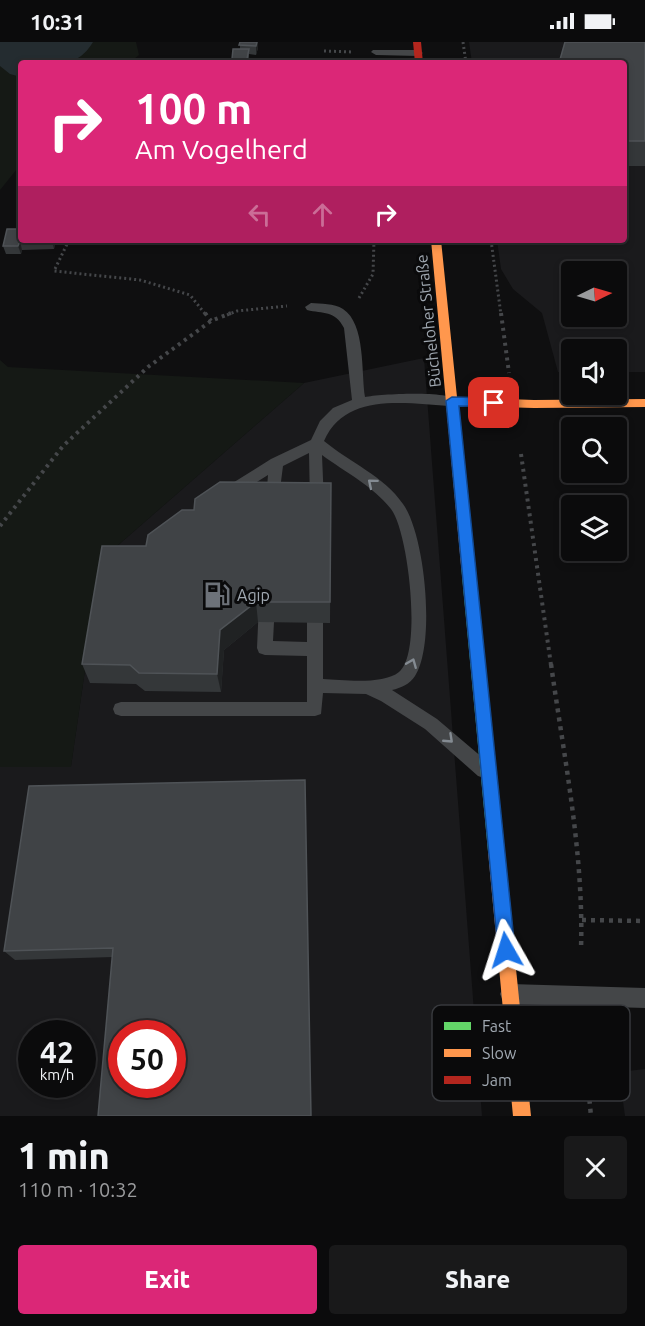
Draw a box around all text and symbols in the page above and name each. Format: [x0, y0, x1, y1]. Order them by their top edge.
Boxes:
text: 10:31 [30, 9, 85, 34]
icon: right [36, 84, 114, 162]
text: 100 m [135, 85, 252, 132]
text: Am Vogelherd [135, 134, 308, 164]
icon: left [243, 198, 276, 231]
icon: ahead [306, 198, 339, 231]
icon: right [369, 198, 402, 231]
street label: Bücheloher Straße [412, 254, 444, 388]
north arrow [561, 261, 627, 327]
map controls [561, 261, 627, 561]
button: sound [561, 339, 627, 405]
pin [468, 377, 519, 428]
icon: arrive [477, 386, 510, 419]
button: search [561, 417, 627, 483]
one-way arrow [368, 479, 379, 490]
button: layers [561, 495, 627, 561]
fuel station icon: Agip [202, 580, 232, 610]
place label: Agip [237, 586, 270, 604]
one-way arrow [405, 658, 417, 669]
one-way arrow [443, 732, 453, 743]
position arrow [474, 918, 538, 982]
legend [432, 1005, 630, 1101]
text: Fast [482, 1017, 512, 1035]
speed limit sign: 50 [108, 1020, 186, 1098]
text: 42 [40, 1035, 74, 1069]
text: Slow [482, 1044, 517, 1062]
text: km/h [40, 1066, 74, 1083]
text: Jam [482, 1071, 512, 1089]
text: 1 min [18, 1135, 110, 1176]
button: close [564, 1136, 627, 1199]
text: 110 m · 10:32 [18, 1178, 138, 1201]
button: Exit [18, 1245, 317, 1314]
button: Share [329, 1245, 627, 1314]

